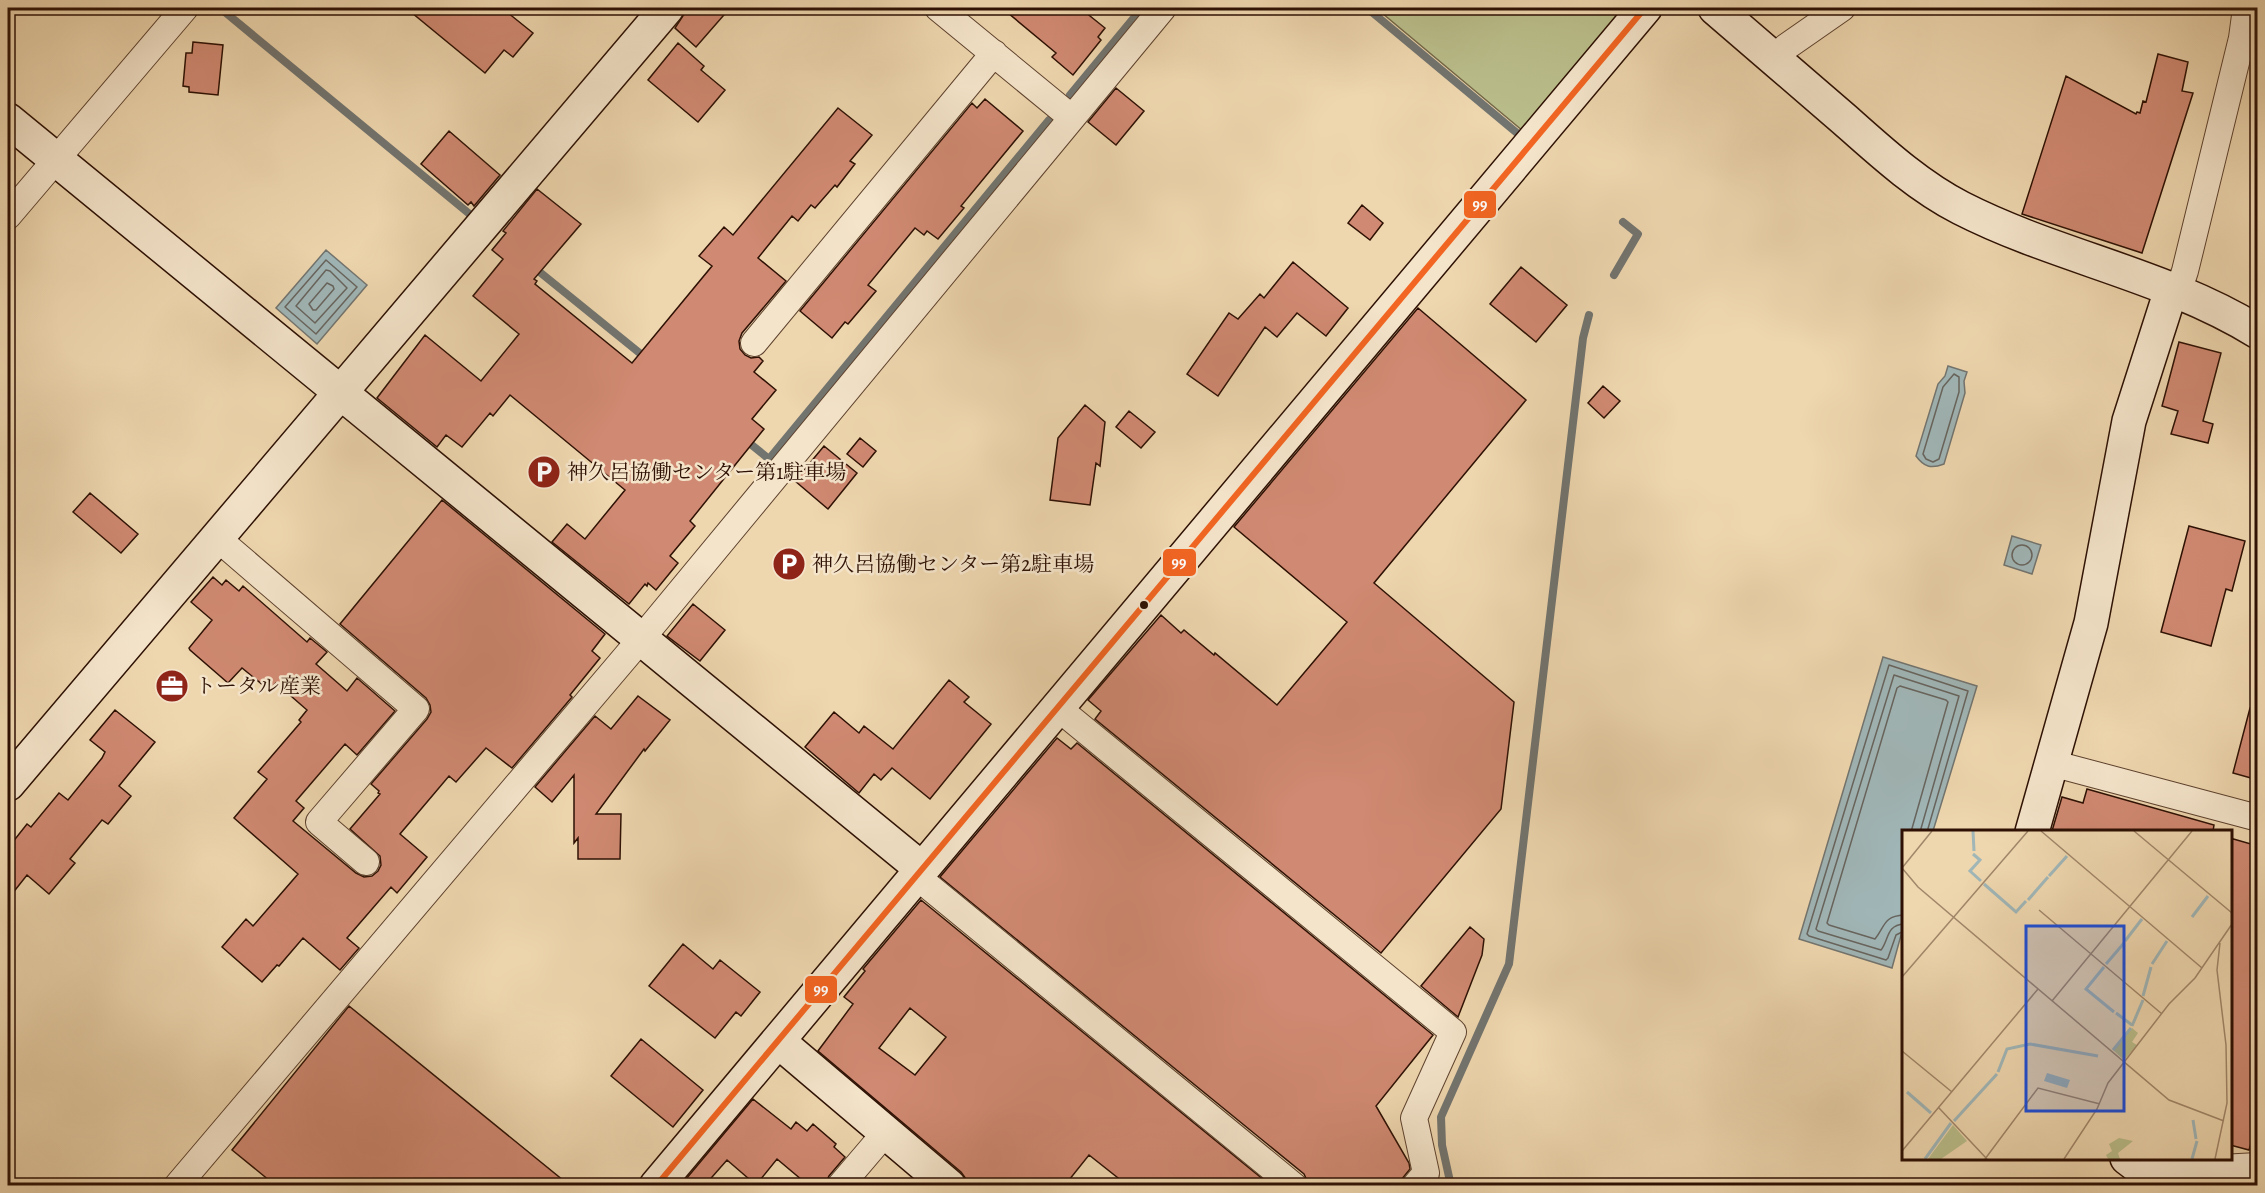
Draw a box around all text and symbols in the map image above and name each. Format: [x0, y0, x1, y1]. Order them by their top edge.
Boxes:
line badge: 99 [1463, 190, 1497, 219]
text: 99 [1473, 194, 1487, 216]
parking icon: 神久呂協働センター第1駐車場 [526, 454, 562, 490]
place label: 神久呂協働センター第1駐車場 [567, 458, 846, 486]
parking icon: 神久呂協働センター第2駐車場 [771, 546, 807, 582]
line badge: 99 [1162, 548, 1197, 577]
place label: 神久呂協働センター第2駐車場 [812, 550, 1094, 578]
text: 99 [1172, 552, 1186, 574]
unlabelled marker [1138, 599, 1150, 611]
office icon: トータル産業 [154, 668, 190, 704]
place label: トータル産業 [195, 672, 321, 700]
inset map [1902, 830, 2232, 1160]
line badge: 99 [804, 975, 838, 1004]
text: 99 [814, 979, 828, 1001]

